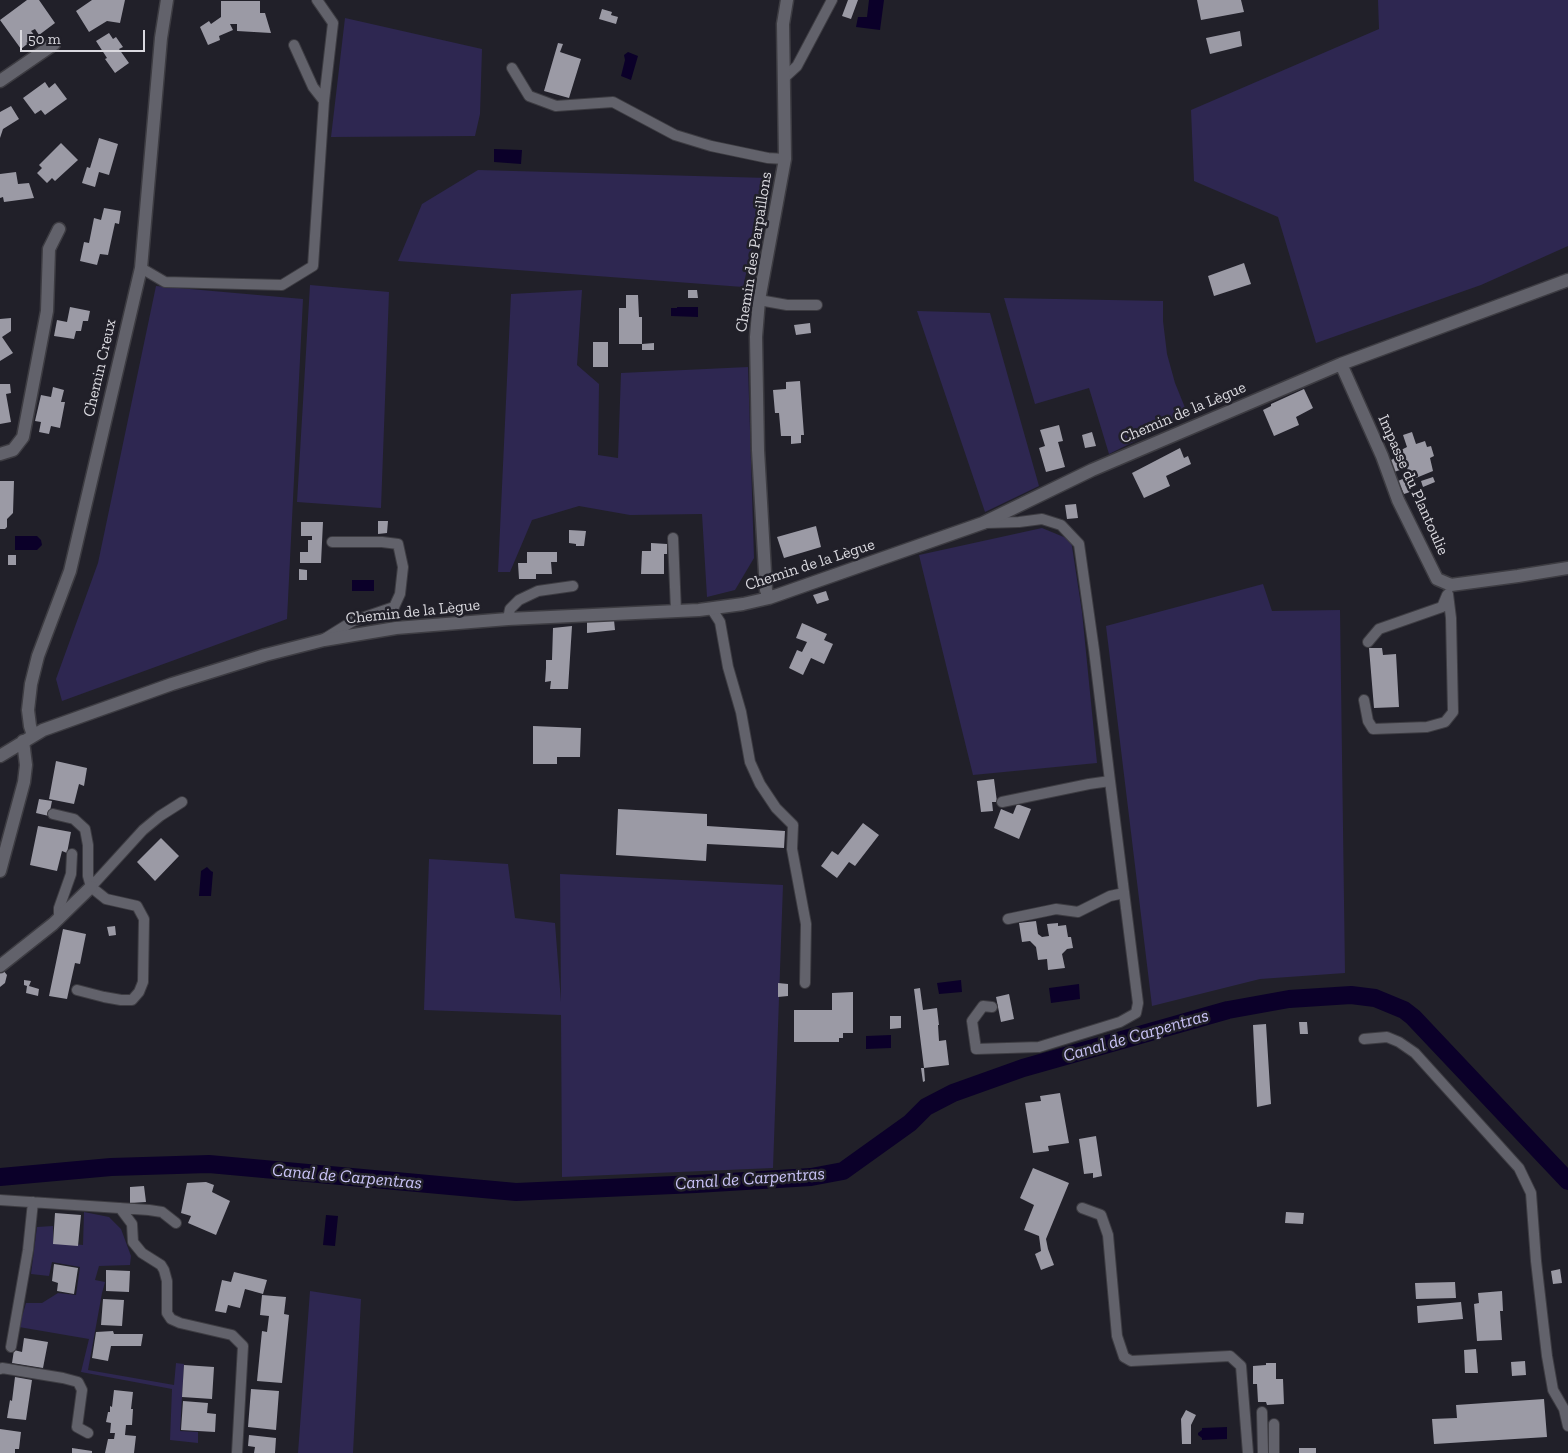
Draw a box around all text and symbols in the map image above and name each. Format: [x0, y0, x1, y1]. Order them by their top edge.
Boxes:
scale bar [22, 20, 148, 52]
text: 50 m [28, 30, 61, 48]
street label: Chemin des Parpaillons [732, 170, 776, 334]
street label: Chemin Creux [79, 317, 121, 419]
street label: Chemin de la Lègue [1117, 378, 1249, 448]
street label: Impasse du Plantoulie [1373, 412, 1453, 558]
street label: Chemin de la Lègue [743, 535, 877, 595]
street label: Chemin de la Lègue [345, 595, 481, 629]
water label: Canal de Carpentras [1061, 1005, 1211, 1067]
water label: Canal de Carpentras [271, 1160, 423, 1194]
water label: Canal de Carpentras [674, 1163, 826, 1195]

